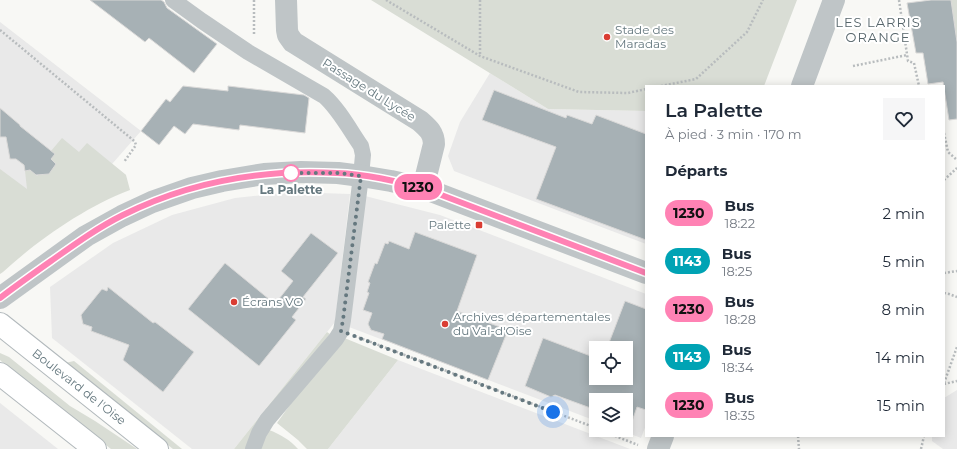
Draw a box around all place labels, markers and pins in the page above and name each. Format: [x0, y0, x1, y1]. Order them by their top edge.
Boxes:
place label: Stade des Maradas [615, 22, 674, 51]
marker: Stade des Maradas [602, 32, 612, 42]
marker: La Palette [282, 164, 300, 182]
place label: La Palette [260, 182, 323, 197]
place label: Palette [428, 217, 471, 232]
marker: Palette [474, 220, 484, 230]
place label: Écrans VO [242, 294, 303, 309]
marker: Écrans VO [229, 297, 239, 307]
place label: Archives départementales du Val-d'Oise [453, 309, 611, 338]
marker: Archives départementales du Val-d'Oise [440, 319, 450, 329]

